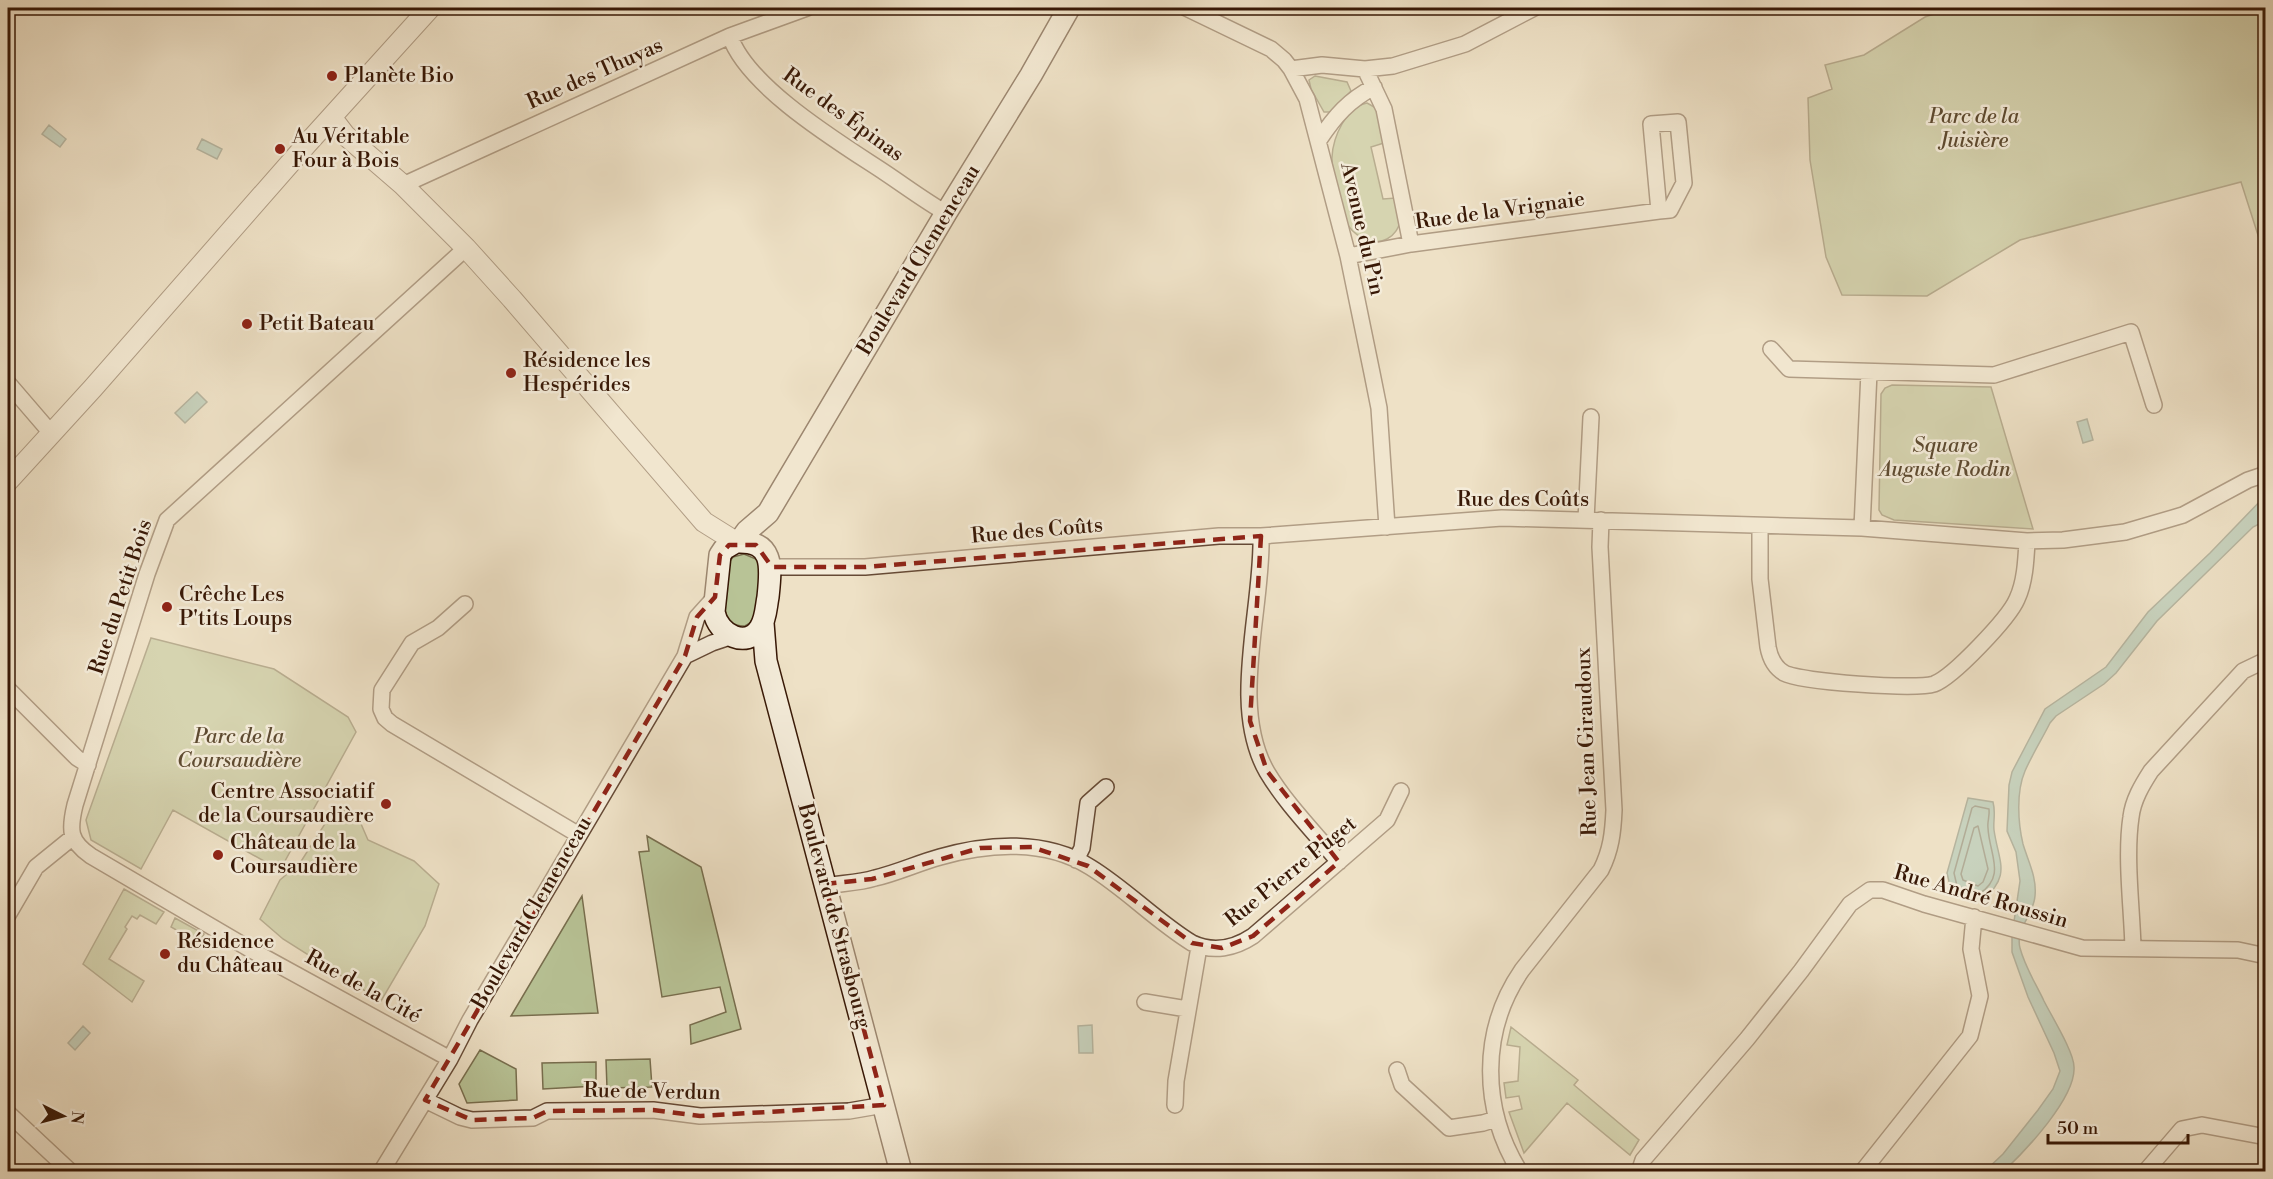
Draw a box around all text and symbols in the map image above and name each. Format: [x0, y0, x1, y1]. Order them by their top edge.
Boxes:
street label: Rue des Thuyas [523, 32, 667, 116]
street label: Rue des Épinas [777, 61, 910, 168]
place label: Planète Bio [344, 63, 454, 89]
marker: Planète Bio [325, 69, 339, 83]
park label: Parc de la Juisière [1928, 104, 2020, 154]
place label: Au Véritable Four à Bois [291, 124, 410, 174]
marker: Au Véritable Four à Bois [273, 142, 287, 156]
street label: Avenue du Pin [1334, 159, 1390, 298]
street label: Boulevard Clemenceau [851, 160, 986, 361]
street label: Rue de la Vrignaie [1413, 186, 1587, 236]
place label: Petit Bateau [259, 311, 374, 337]
marker: Petit Bateau [240, 317, 254, 331]
place label: Résidence les Hespérides [523, 348, 651, 398]
marker: Résidence les Hespérides [504, 366, 518, 380]
park label: Square Auguste Rodin [1877, 433, 2011, 483]
street label: Rue des Coûts [1457, 487, 1589, 513]
street label: Rue des Coûts [970, 512, 1104, 550]
street label: Rue du Petit Bois [84, 516, 158, 678]
place label: Crêche Les P'tits Loups [179, 582, 292, 632]
marker: Crêche Les P'tits Loups [160, 600, 174, 614]
street label: Rue Jean Giraudoux [1571, 647, 1603, 837]
park label: Parc de la Coursaudière [177, 724, 301, 774]
place label: Centre Associatif de la Coursaudière [198, 779, 375, 829]
marker: Centre Associatif de la Coursaudière [379, 797, 393, 811]
street label: Boulevard de Strasbourg [791, 800, 877, 1032]
street label: Rue Pierre Puget [1220, 811, 1362, 933]
street label: Boulevard Clemenceau [466, 812, 598, 1015]
place label: Château de la Coursaudière [230, 830, 358, 880]
marker: Château de la Coursaudière [211, 848, 225, 862]
street label: Rue André Roussin [1891, 860, 2072, 934]
place label: Résidence du Château [177, 929, 283, 979]
street label: Rue de la Cité [301, 944, 425, 1030]
marker: Résidence du Château [158, 947, 172, 961]
street label: Rue de Verdun [583, 1078, 721, 1106]
north arrow [33, 1086, 93, 1146]
scale bar [2048, 1107, 2188, 1145]
text: N [66, 1110, 88, 1125]
text: 50 m [2057, 1117, 2099, 1140]

